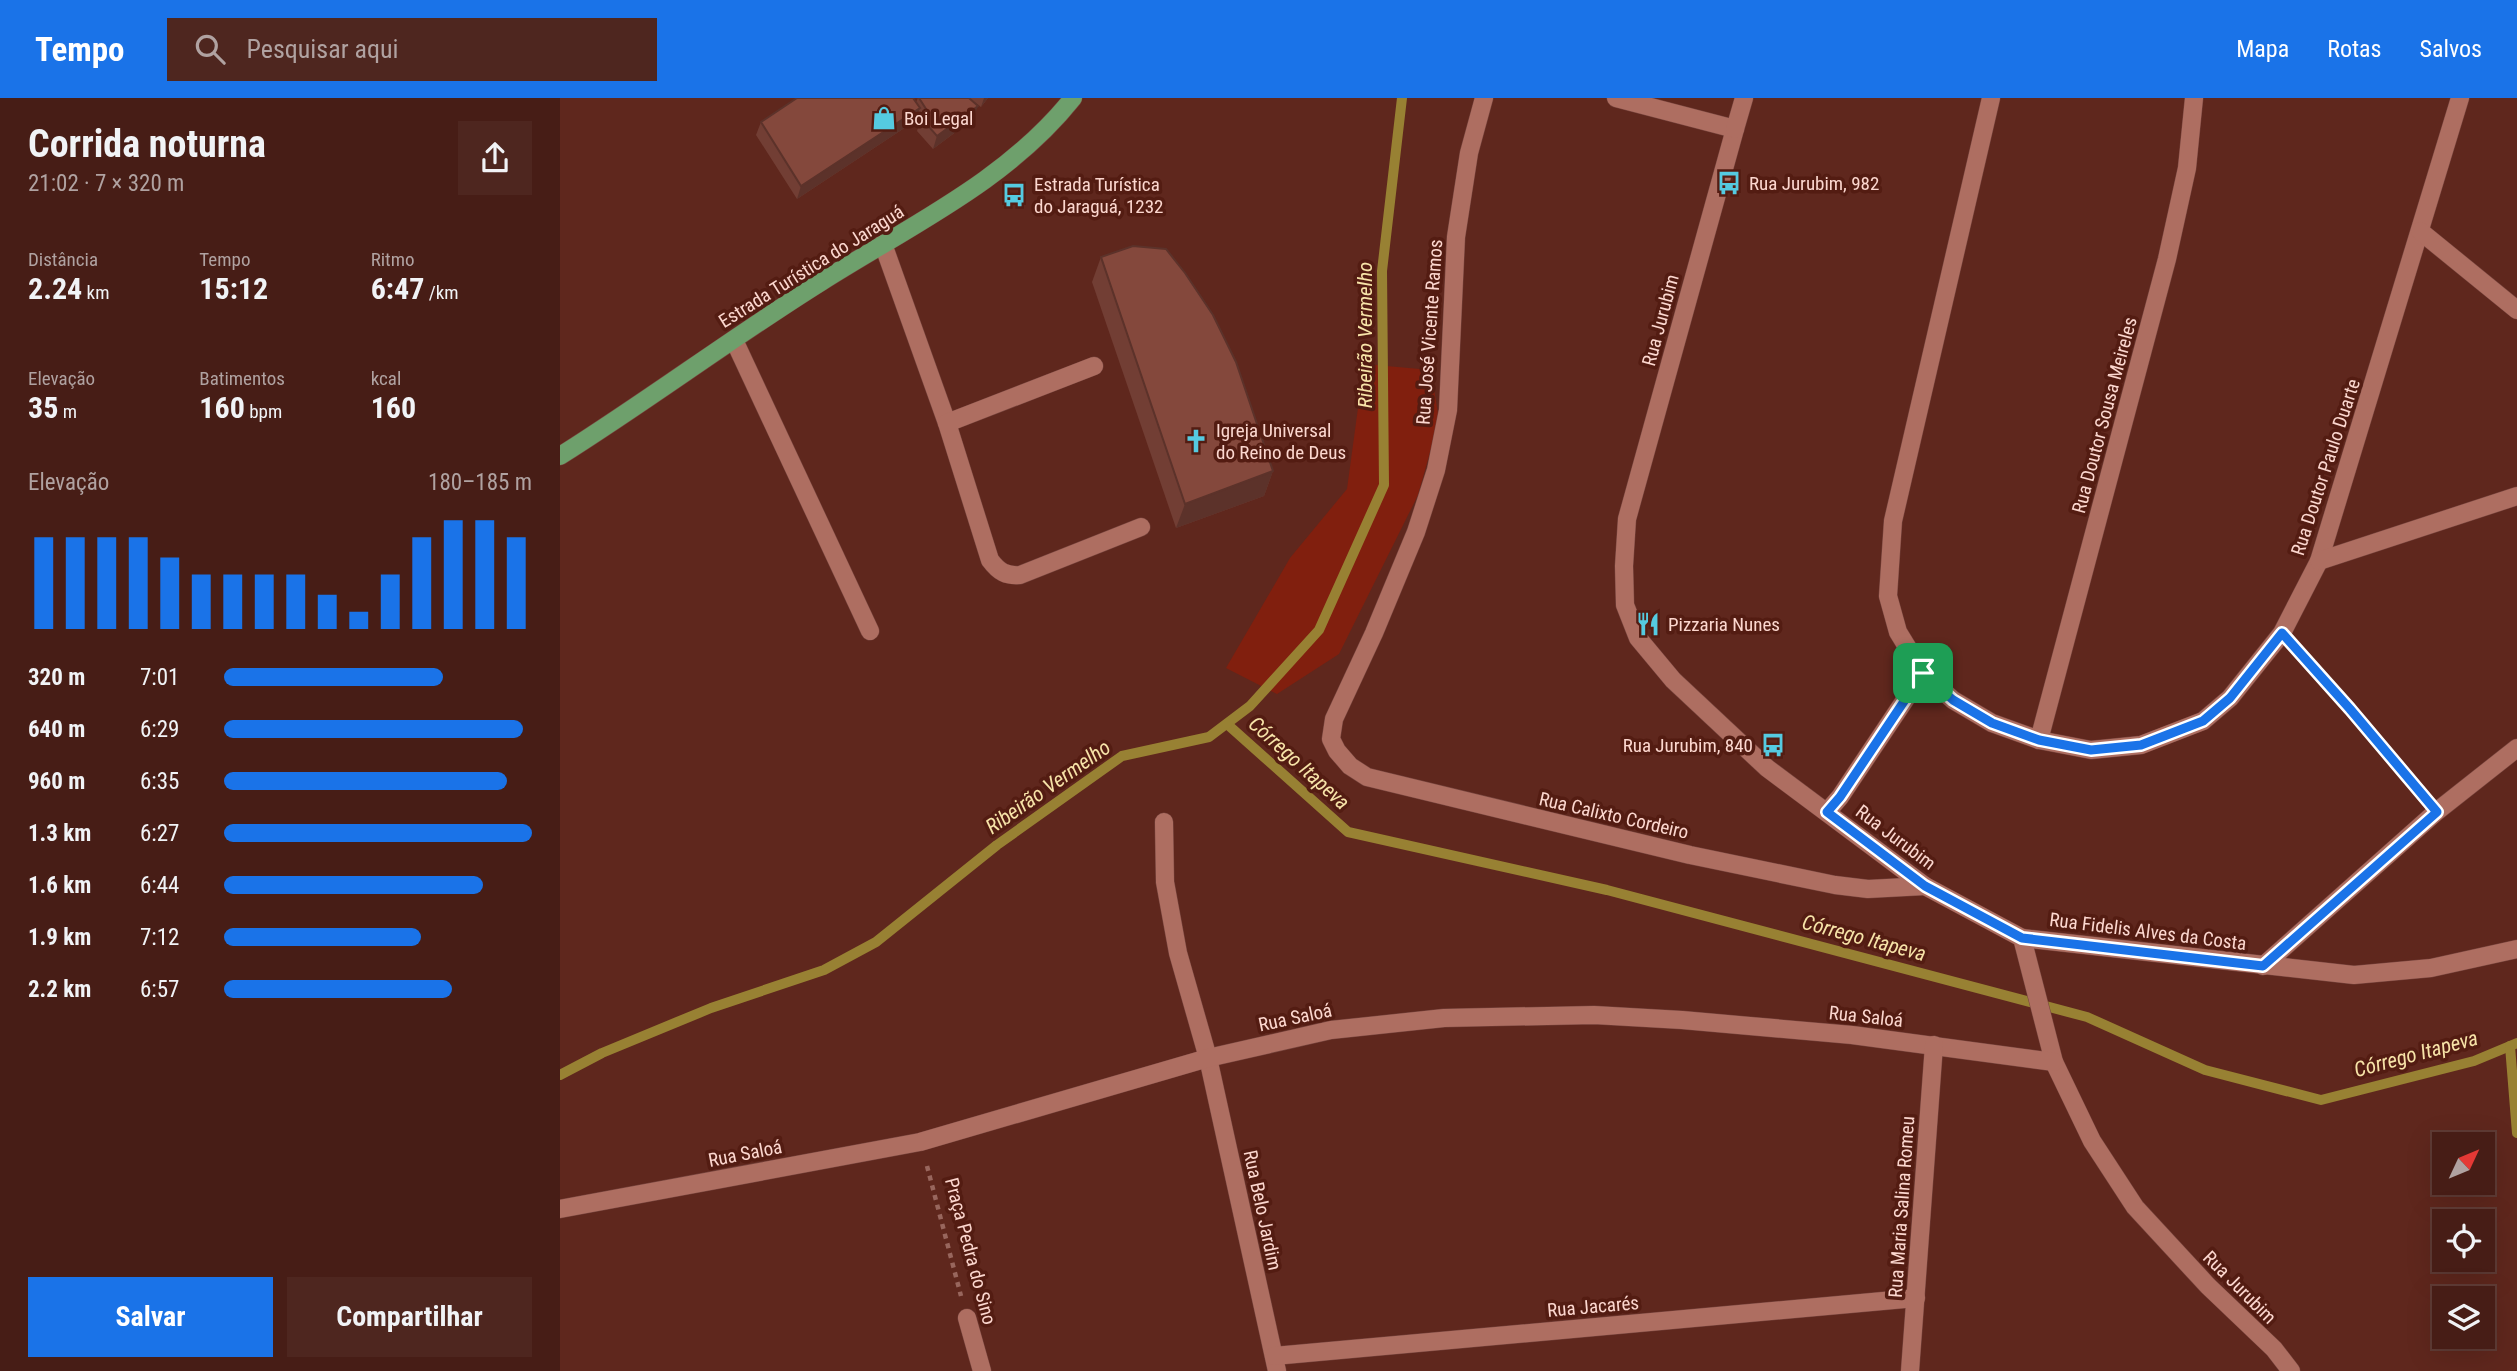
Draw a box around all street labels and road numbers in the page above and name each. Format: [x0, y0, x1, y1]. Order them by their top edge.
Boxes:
street label: Estrada Turística do Jaraguá [714, 200, 908, 333]
street label: Rua José Vicente Ramos [1412, 239, 1447, 426]
street label: Rua Jurubim [1637, 272, 1684, 369]
street label: Rua Doutor Sousa Meireles [2067, 314, 2142, 516]
street label: Rua Doutor Paulo Duarte [2286, 376, 2365, 558]
street label: Rua Calixto Cordeiro [1537, 787, 1691, 844]
street label: Rua Jurubim [1851, 800, 1940, 875]
street label: Rua Fidelis Alves da Costa [2048, 908, 2248, 955]
street label: Rua Saloá [1256, 998, 1334, 1037]
street label: Rua Saloá [1828, 1001, 1904, 1032]
street label: Rua Maria Salina Romeu [1884, 1115, 1919, 1299]
street label: Rua Saloá [706, 1135, 784, 1172]
street label: Rua Belo Jardim [1239, 1148, 1286, 1272]
street label: Praça Pedra do Sino [940, 1175, 1001, 1327]
street label: Rua Jurubim [2198, 1246, 2281, 1329]
street label: Rua Jacarés [1546, 1291, 1640, 1322]

